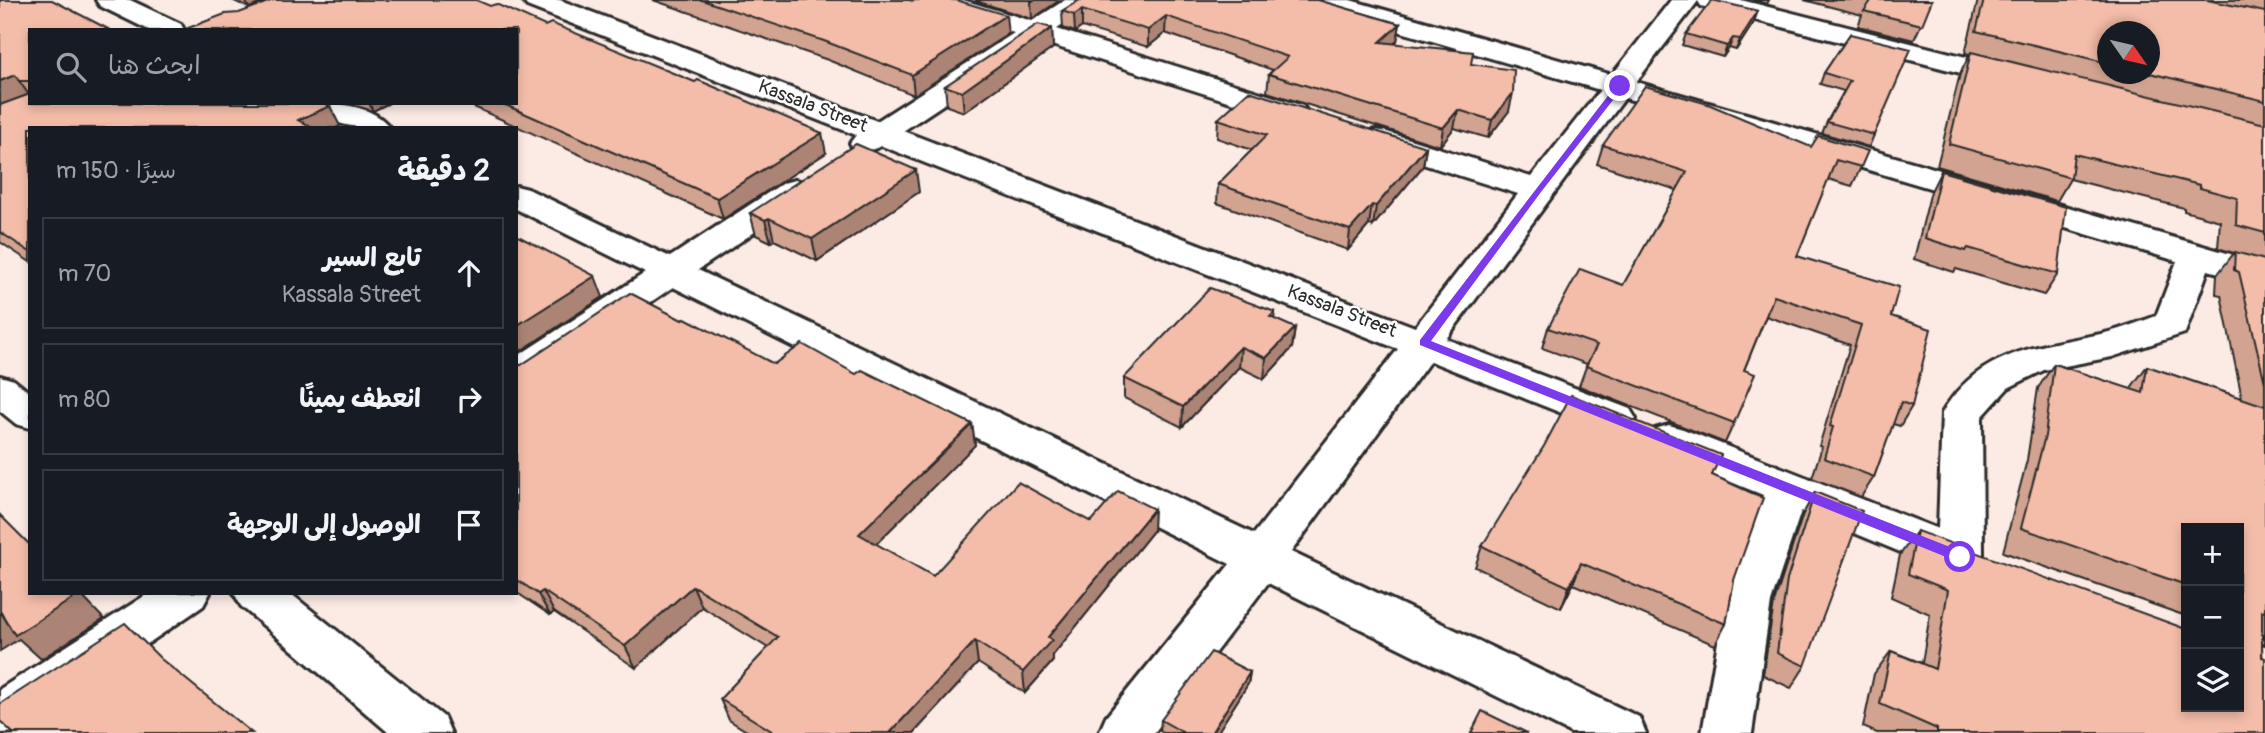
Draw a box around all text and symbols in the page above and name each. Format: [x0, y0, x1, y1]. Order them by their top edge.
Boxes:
north arrow [2097, 21, 2160, 84]
search box [28, 28, 518, 105]
icon: search [52, 48, 90, 86]
text: ابحث هنا [108, 50, 201, 82]
route end [1604, 70, 1635, 101]
street label: Kassala Street [755, 74, 871, 138]
text: 2 دقيقة [398, 152, 490, 189]
text: سيرًا · 150 m [56, 156, 176, 185]
text: تابع السير [323, 242, 421, 274]
icon: ahead [450, 254, 488, 292]
text: 70 m [58, 259, 111, 288]
street label: Kassala Street [1284, 279, 1400, 343]
text: Kassala Street [282, 280, 421, 309]
icon: right [450, 380, 488, 418]
text: انعطف يمينًا [299, 383, 421, 415]
text: 80 m [58, 385, 111, 414]
icon: arrive [450, 506, 488, 544]
text: الوصول إلى الوجهة [227, 509, 421, 541]
map controls [2181, 523, 2244, 712]
button: + [2181, 523, 2244, 586]
route start [1944, 541, 1975, 572]
button: − [2181, 586, 2244, 649]
button: layers [2181, 649, 2244, 712]

